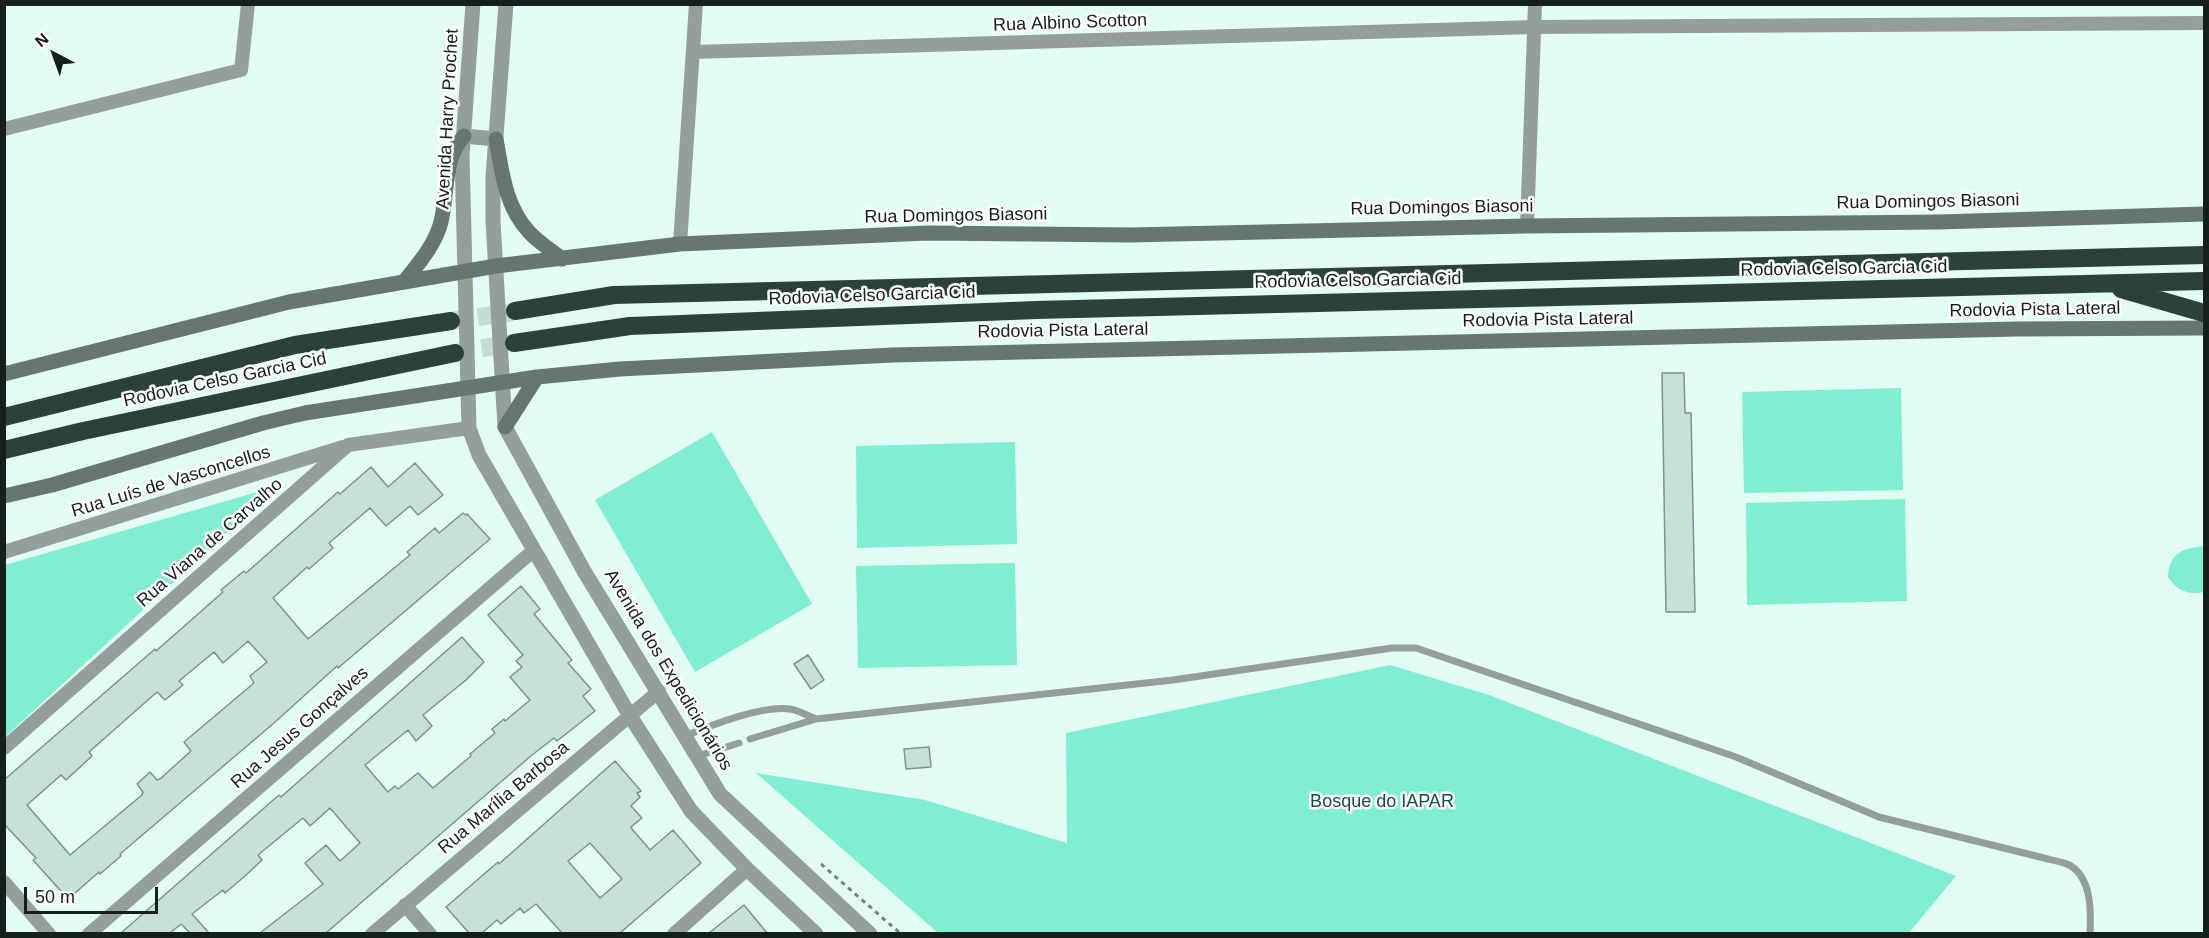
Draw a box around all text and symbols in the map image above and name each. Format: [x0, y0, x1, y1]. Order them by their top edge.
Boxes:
street label: Rua Albino Scotton [993, 10, 1147, 36]
north arrow [24, 24, 84, 84]
street label: Avenida Harry Prochet [432, 28, 464, 210]
text: N [32, 30, 52, 50]
street label: Rua Domingos Biasoni [1836, 190, 2020, 214]
street label: Rua Domingos Biasoni [1350, 196, 1534, 220]
street label: Rua Domingos Biasoni [864, 204, 1048, 228]
street label: Rodovia Celso Garcia Cid [1740, 256, 1948, 282]
street label: Rodovia Celso Garcia Cid [1254, 268, 1462, 294]
street label: Rodovia Celso Garcia Cid [768, 282, 976, 310]
street label: Rodovia Pista Lateral [1949, 298, 2121, 322]
street label: Rodovia Pista Lateral [1462, 308, 1634, 332]
street label: Rodovia Pista Lateral [977, 319, 1149, 343]
street label: Rodovia Celso Garcia Cid [121, 348, 329, 412]
street label: Rua Luís de Vasconcellos [69, 441, 273, 523]
street label: Rua Viana de Carvalho [133, 474, 287, 612]
street label: Avenida dos Expedicionários [599, 566, 737, 774]
street label: Rua Jesus Gonçalves [227, 662, 373, 794]
street label: Rua Marília Barbosa [434, 737, 574, 859]
park label: Bosque do IAPAR [1310, 791, 1454, 813]
scale bar [27, 875, 160, 913]
text: 50 m [35, 887, 75, 907]

